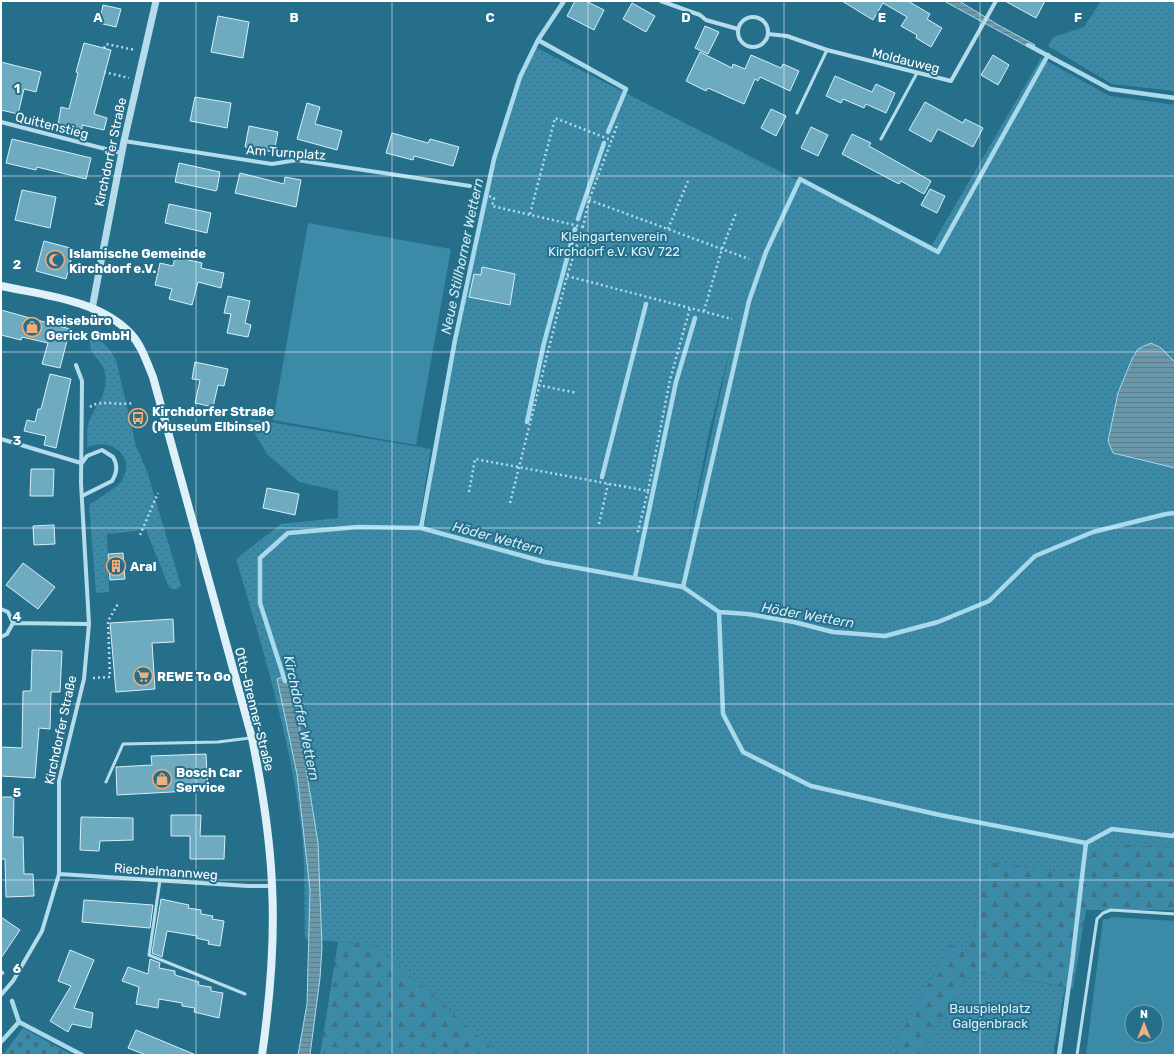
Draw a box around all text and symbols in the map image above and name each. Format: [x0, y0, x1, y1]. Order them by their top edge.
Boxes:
text: A [93, 10, 103, 25]
text: B [289, 10, 299, 25]
text: C [485, 10, 495, 25]
text: D [681, 10, 691, 25]
text: E [878, 10, 886, 25]
text: F [1074, 10, 1082, 25]
street label: Moldauweg [870, 45, 941, 77]
text: 1 [14, 81, 20, 96]
street label: Kirchdorfer Straße [92, 96, 129, 208]
street label: Quittenstieg [13, 109, 90, 143]
street label: Am Turnplatz [246, 142, 327, 163]
water label: Neue Stillhorner Wettern [438, 176, 487, 336]
park label: Kleingartenverein Kirchdorf e.V. KGV 722 [548, 229, 680, 259]
place label: Islamische Gemeinde Kirchdorf e.V. [69, 246, 206, 276]
mosque icon: Islamische Gemeinde Kirchdorf e.V. [44, 249, 66, 271]
text: 2 [13, 257, 21, 272]
place label: Reisebüro Gerick GmbH [46, 313, 130, 343]
shop icon: Reisebüro Gerick GmbH [21, 316, 43, 338]
place label: Kirchdorfer Straße (Museum Elbinsel) [152, 404, 275, 434]
bus stop icon: Kirchdorfer Straße (Museum Elbinsel) [127, 407, 149, 429]
text: 3 [13, 433, 22, 448]
water label: Höder Wettern [450, 518, 545, 559]
building icon: Aral [105, 555, 127, 577]
place label: Aral [130, 559, 157, 574]
water label: Höder Wettern [760, 599, 856, 632]
text: 4 [13, 609, 22, 624]
street label: Otto-Brenner-Straße [232, 646, 277, 773]
water label: Kirchdorfer Wettern [280, 654, 323, 782]
supermarket icon: REWE To Go [132, 665, 154, 687]
place label: REWE To Go [157, 669, 231, 684]
street label: Kirchdorfer Straße [42, 674, 79, 786]
place label: Bosch Car Service [176, 765, 242, 795]
shop icon: Bosch Car Service [151, 768, 173, 790]
text: 5 [13, 785, 21, 800]
street label: Riechelmannweg [113, 860, 218, 884]
text: 6 [13, 961, 22, 976]
park label: Bauspielplatz Galgenbrack [949, 1001, 1031, 1032]
north arrow [1124, 1004, 1164, 1044]
text: N [1140, 1008, 1148, 1021]

